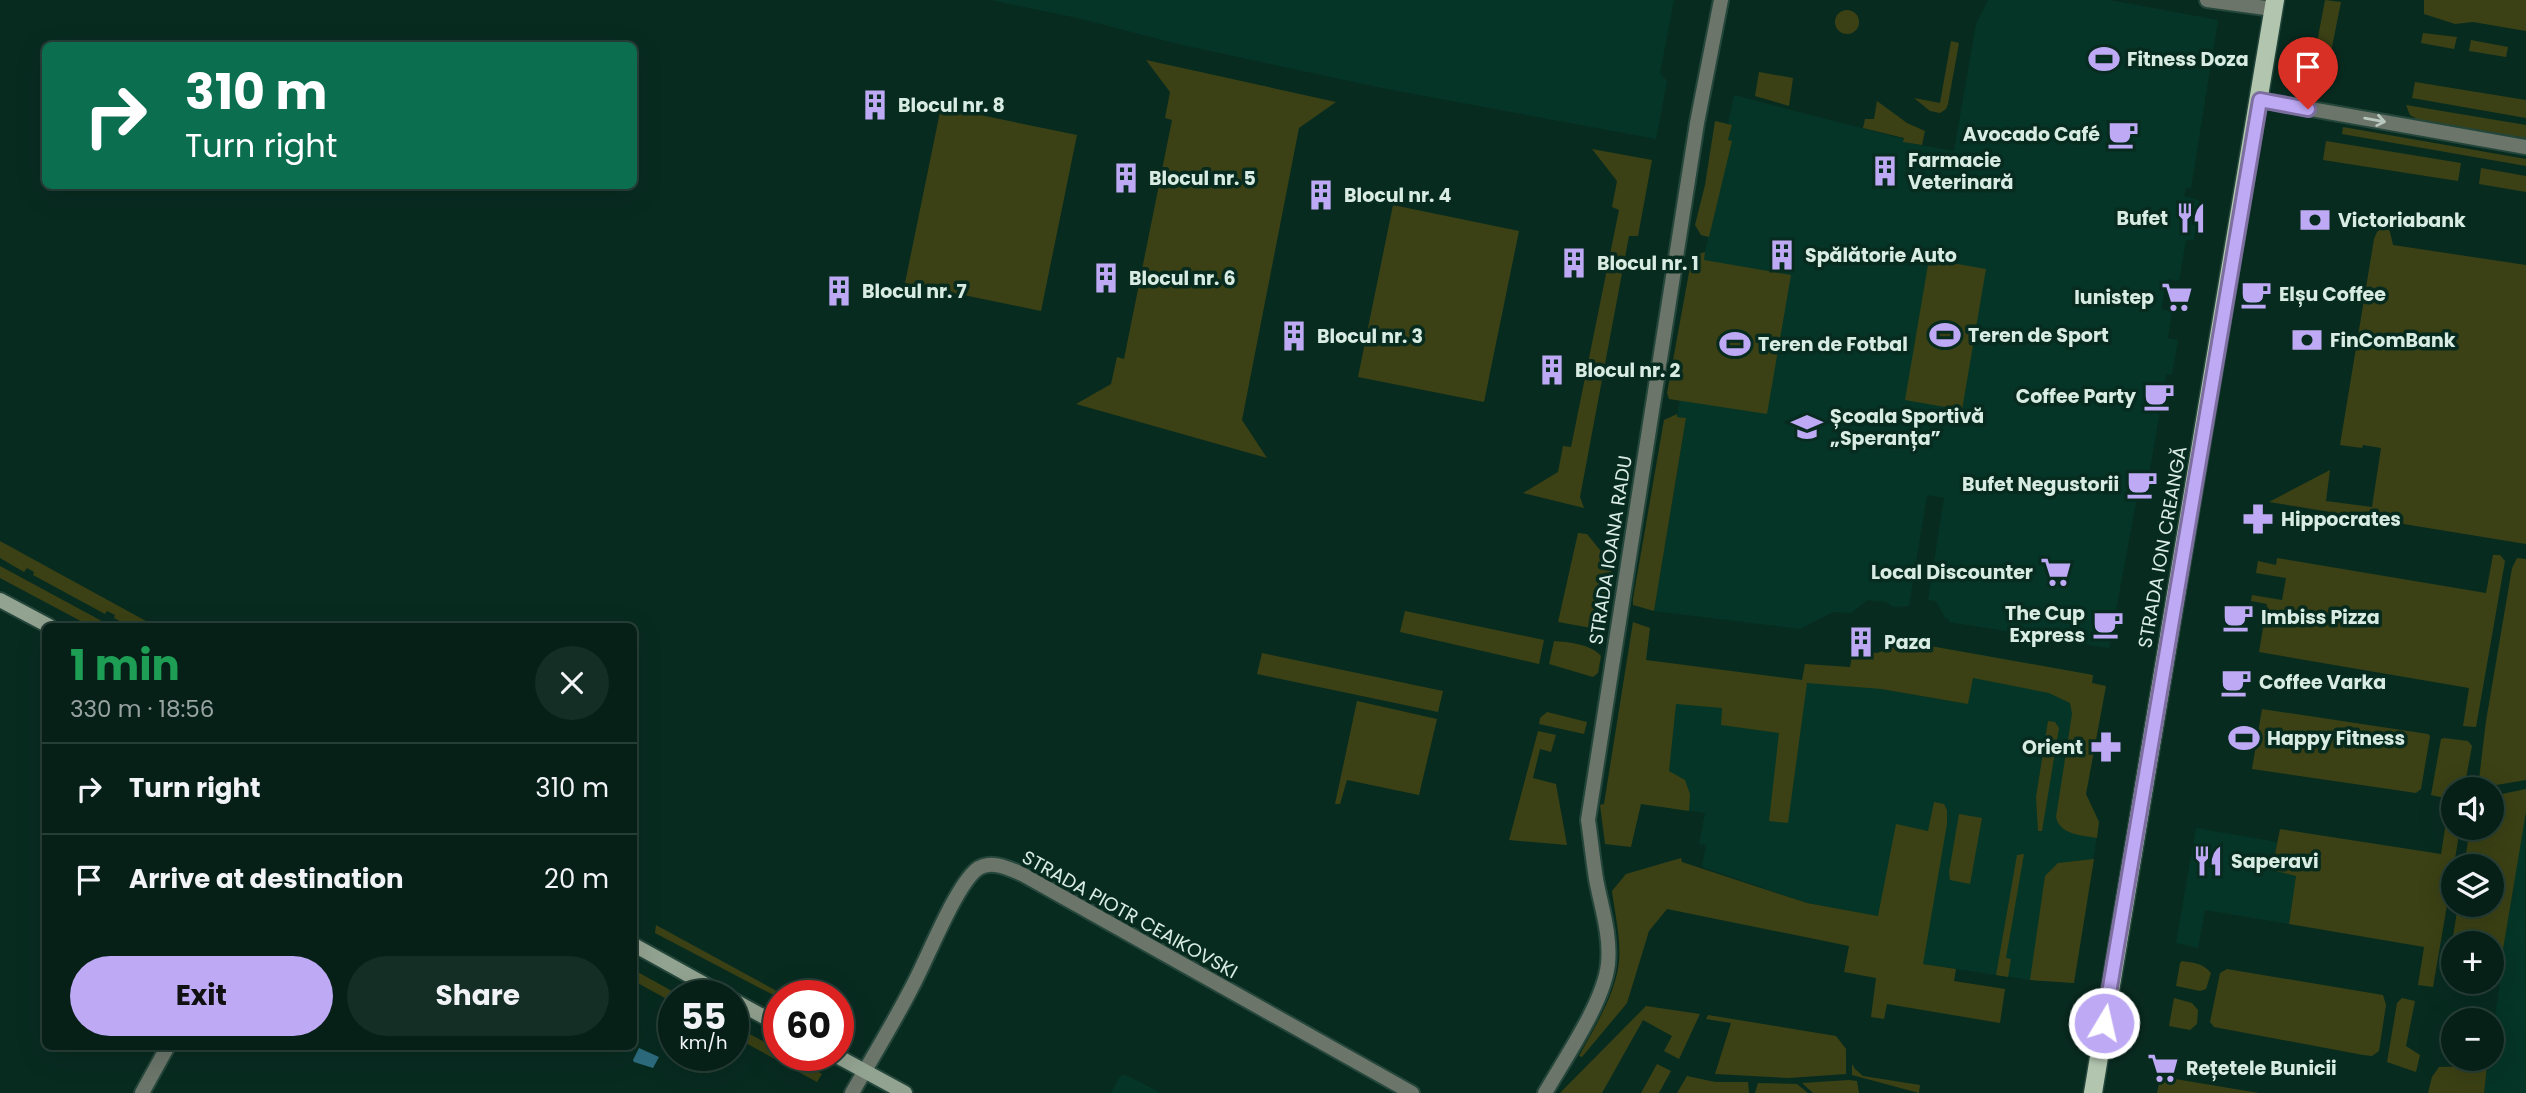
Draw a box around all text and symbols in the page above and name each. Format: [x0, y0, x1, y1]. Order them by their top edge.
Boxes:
pin [2278, 37, 2338, 109]
sports icon: Fitness Doza [2087, 42, 2121, 76]
place label: Fitness Doza [2127, 46, 2249, 73]
icon: arrive [2289, 48, 2327, 86]
text: 310 m [185, 58, 327, 126]
icon: right [70, 70, 161, 161]
building icon: Blocul nr. 8 [858, 88, 892, 122]
place label: Blocul nr. 8 [898, 92, 1005, 119]
one-way arrow [2363, 114, 2386, 127]
cafe icon: Avocado Café [2106, 117, 2140, 151]
place label: Avocado Café [1963, 121, 2100, 148]
text: Turn right [185, 123, 337, 168]
place label: Farmacie Veterinară [1908, 147, 2013, 196]
building icon: Farmacie Veterinară [1868, 154, 1902, 188]
building icon: Blocul nr. 5 [1109, 161, 1143, 195]
place label: Blocul nr. 5 [1149, 165, 1256, 192]
building icon: Blocul nr. 4 [1304, 178, 1338, 212]
place label: Blocul nr. 4 [1344, 182, 1451, 209]
restaurant icon: Bufet [2174, 201, 2208, 235]
bank icon: Victoriabank [2298, 203, 2332, 237]
place label: Bufet [2116, 205, 2168, 232]
place label: Victoriabank [2338, 207, 2466, 234]
building icon: Spălătorie Auto [1765, 238, 1799, 272]
place label: Spălătorie Auto [1805, 242, 1957, 269]
building icon: Blocul nr. 1 [1557, 246, 1591, 280]
place label: Blocul nr. 1 [1597, 250, 1699, 277]
building icon: Blocul nr. 6 [1089, 261, 1123, 295]
place label: Blocul nr. 6 [1129, 265, 1236, 292]
building icon: Blocul nr. 7 [822, 274, 856, 308]
cafe icon: Elșu Coffee [2239, 277, 2273, 311]
place label: Blocul nr. 7 [862, 278, 967, 305]
supermarket icon: Iunistep [2160, 280, 2194, 314]
place label: Elșu Coffee [2279, 281, 2386, 308]
place label: Iunistep [2074, 284, 2154, 311]
sports icon: Teren de Sport [1928, 318, 1962, 352]
building icon: Blocul nr. 3 [1277, 319, 1311, 353]
place label: Teren de Sport [1968, 322, 2109, 349]
place label: Blocul nr. 3 [1317, 323, 1423, 350]
bank icon: FinComBank [2290, 323, 2324, 357]
sports icon: Teren de Fotbal [1718, 327, 1752, 361]
place label: FinComBank [2330, 327, 2456, 354]
place label: Teren de Fotbal [1758, 331, 1908, 358]
building icon: Blocul nr. 2 [1535, 353, 1569, 387]
place label: Blocul nr. 2 [1575, 357, 1680, 384]
cafe icon: Coffee Party [2142, 379, 2176, 413]
place label: Coffee Party [2016, 383, 2137, 410]
place label: Școala Sportivă „Speranța” [1830, 403, 1984, 452]
school or university icon: Școala Sportivă „Speranța” [1790, 410, 1824, 444]
street label: STRADA ION CREANGĂ [2131, 444, 2194, 650]
street label: STRADA IOANA RADU [1582, 453, 1639, 647]
cafe icon: Bufet Negustorii [2125, 467, 2159, 501]
place label: Bufet Negustorii [1962, 471, 2119, 498]
pharmacy icon: Hippocrates [2241, 502, 2275, 536]
place label: Hippocrates [2281, 506, 2401, 533]
supermarket icon: Local Discounter [2039, 555, 2073, 589]
place label: Local Discounter [1871, 559, 2033, 586]
place label: The Cup Express [2005, 600, 2085, 649]
cafe icon: Imbiss Pizza [2221, 600, 2255, 634]
place label: Imbiss Pizza [2261, 604, 2380, 631]
cafe icon: The Cup Express [2091, 607, 2125, 641]
building icon: Paza [1844, 625, 1878, 659]
place label: Paza [1884, 629, 1931, 656]
text: 1 min [70, 636, 180, 695]
button: close [535, 646, 609, 720]
cafe icon: Coffee Varka [2219, 665, 2253, 699]
place label: Coffee Varka [2259, 669, 2386, 696]
text: 330 m · 18:56 [70, 693, 214, 725]
sports icon: Happy Fitness [2227, 721, 2261, 755]
place label: Happy Fitness [2267, 725, 2405, 752]
pharmacy icon: Orient [2089, 730, 2123, 764]
place label: Orient [2022, 734, 2083, 761]
icon: right [70, 770, 108, 808]
text: Turn right [129, 770, 261, 806]
text: 310 m [535, 770, 609, 806]
map controls [2441, 777, 2504, 1071]
button: sound [2441, 777, 2504, 840]
street label: STRADA PIOTR CEAIKOVSKI [1017, 844, 1243, 985]
restaurant icon: Saperavi [2191, 844, 2225, 878]
place label: Saperavi [2231, 848, 2319, 875]
button: layers [2441, 854, 2504, 917]
icon: arrive [70, 861, 108, 899]
text: Arrive at destination [129, 861, 404, 897]
text: 20 m [544, 861, 609, 897]
button: + [2441, 931, 2504, 994]
button: Exit [70, 956, 333, 1036]
button: Share [347, 956, 609, 1036]
speed limit sign: 60 [763, 980, 854, 1071]
position arrow [2067, 986, 2141, 1060]
text: 55 [681, 992, 726, 1041]
button: − [2441, 1008, 2504, 1071]
text: km/h [680, 1030, 727, 1055]
supermarket icon: Rețetele Bunicii [2146, 1051, 2180, 1085]
place label: Rețetele Bunicii [2186, 1055, 2337, 1082]

